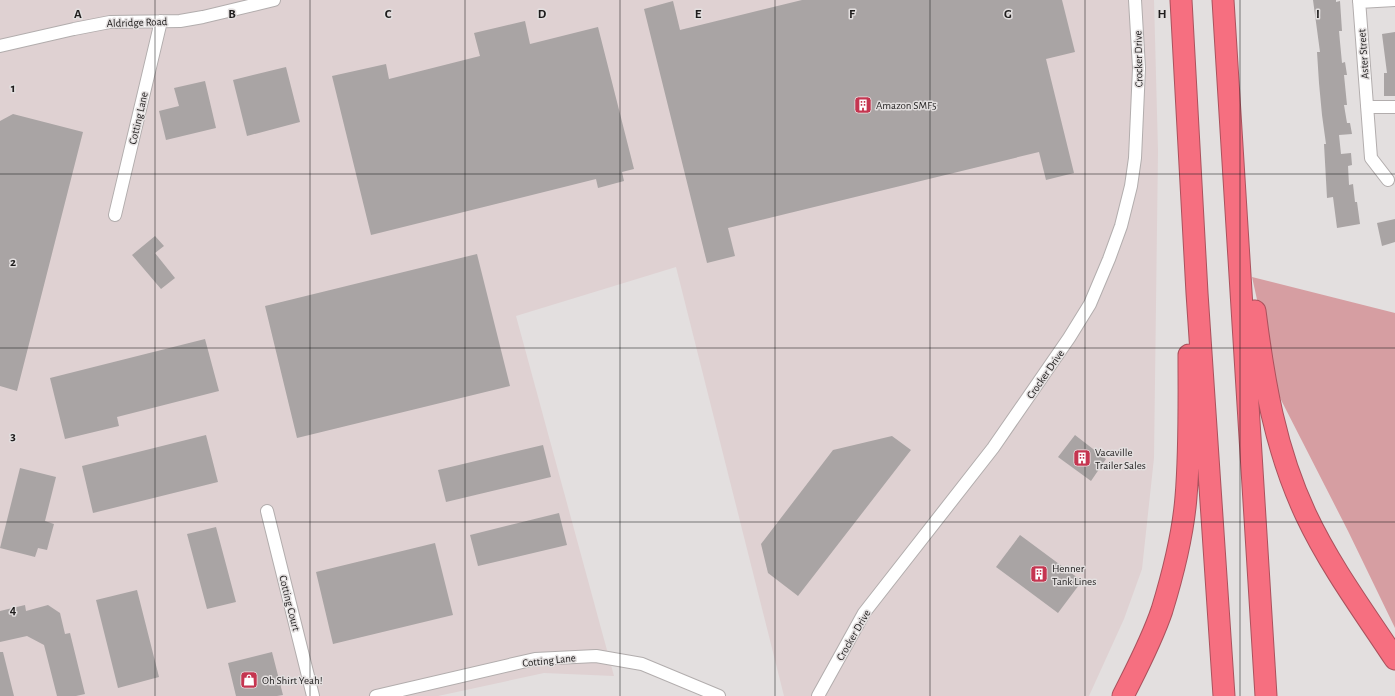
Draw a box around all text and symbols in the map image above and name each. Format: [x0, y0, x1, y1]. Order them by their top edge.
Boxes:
text: A [74, 8, 82, 21]
text: B [228, 8, 236, 21]
text: C [385, 8, 392, 21]
text: D [538, 8, 547, 21]
text: E [695, 8, 702, 21]
text: F [849, 8, 856, 21]
text: G [1004, 8, 1012, 21]
text: H [1157, 8, 1167, 21]
text: I [1316, 8, 1320, 21]
street label: Aldridge Road [106, 16, 168, 29]
street label: Aster Street [1356, 28, 1371, 79]
street label: Crocker Drive [1133, 30, 1144, 88]
text: 1 [11, 82, 15, 95]
street label: Cotting Lane [127, 91, 150, 146]
building icon: Amazon SMF5 [853, 95, 873, 115]
place label: Amazon SMF5 [876, 100, 937, 111]
text: 2 [10, 256, 16, 269]
street label: Crocker Drive [1025, 348, 1066, 401]
text: 3 [10, 430, 16, 443]
place label: Vacaville Trailer Sales [1095, 447, 1146, 471]
building icon: Vacaville Trailer Sales [1072, 448, 1092, 468]
place label: Henner Tank Lines [1052, 563, 1096, 587]
building icon: Henner Tank Lines [1029, 564, 1049, 584]
street label: Cotting Court [277, 574, 302, 633]
text: 4 [10, 604, 17, 617]
street label: Crocker Drive [834, 608, 872, 663]
street label: Cotting Lane [522, 652, 576, 669]
shop icon: Oh Shirt Yeah! [239, 670, 259, 690]
place label: Oh Shirt Yeah! [262, 675, 323, 686]

